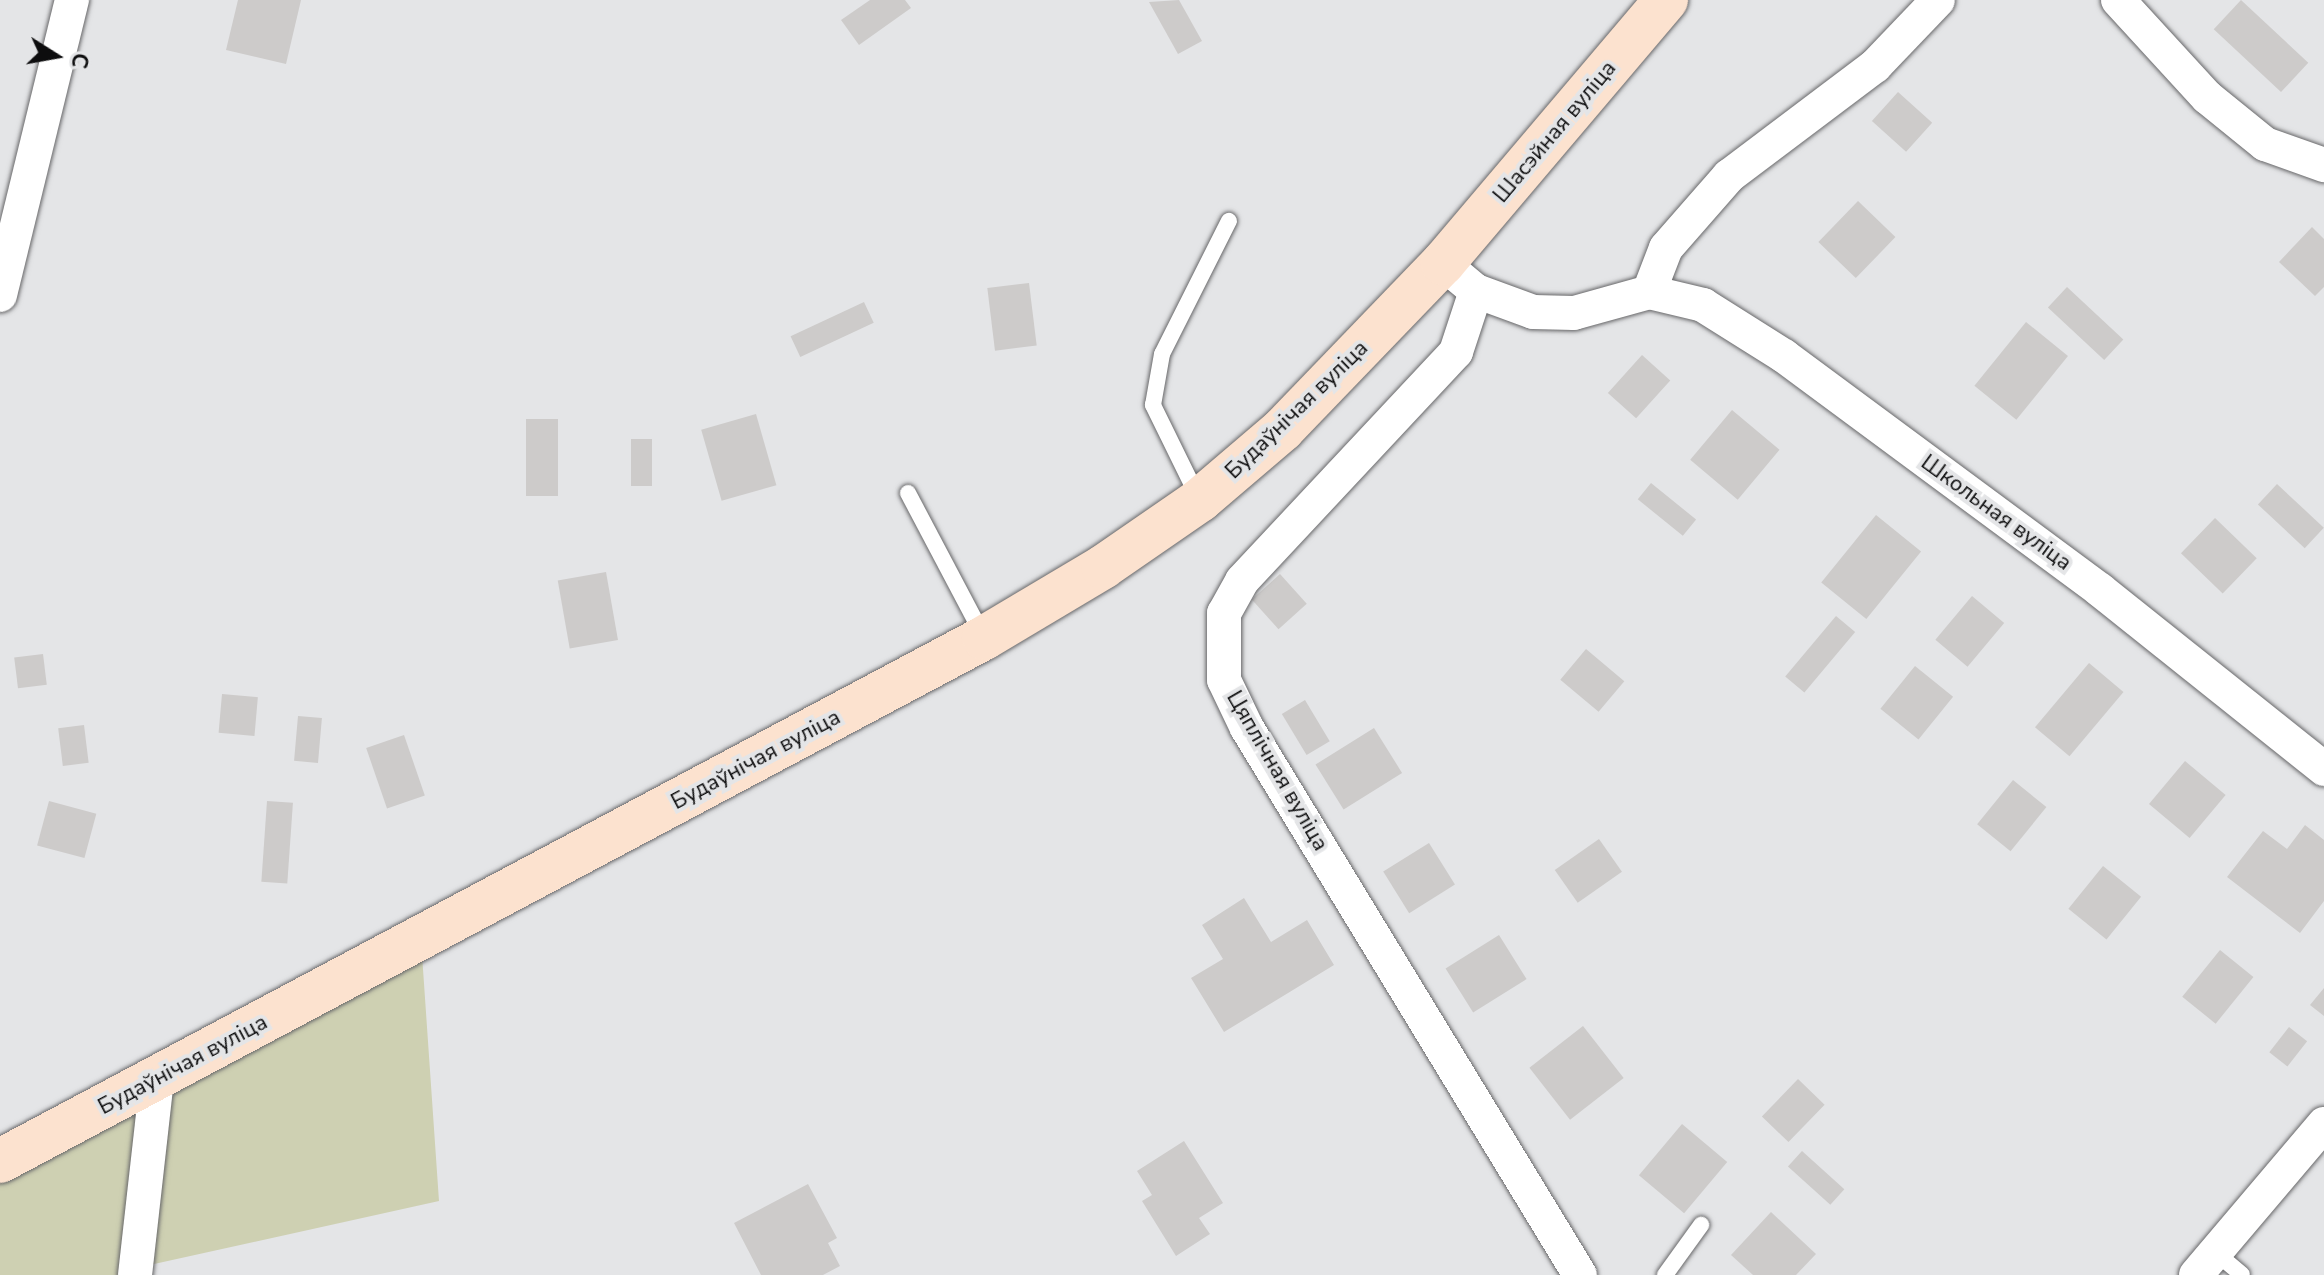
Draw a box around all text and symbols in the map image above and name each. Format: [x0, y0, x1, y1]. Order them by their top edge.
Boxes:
north arrow [16, 16, 96, 96]
text: С [63, 50, 96, 71]
street label: Шасэйная вуліца [1488, 56, 1622, 208]
street label: Будаўнічая вуліца [1220, 335, 1374, 485]
street label: Школьная вуліца [1916, 450, 2076, 576]
street label: Цяплічная вуліца [1220, 686, 1334, 856]
street label: Будаўнічая вуліца [667, 704, 845, 816]
street label: Будаўнічая вуліца [94, 1009, 272, 1121]

